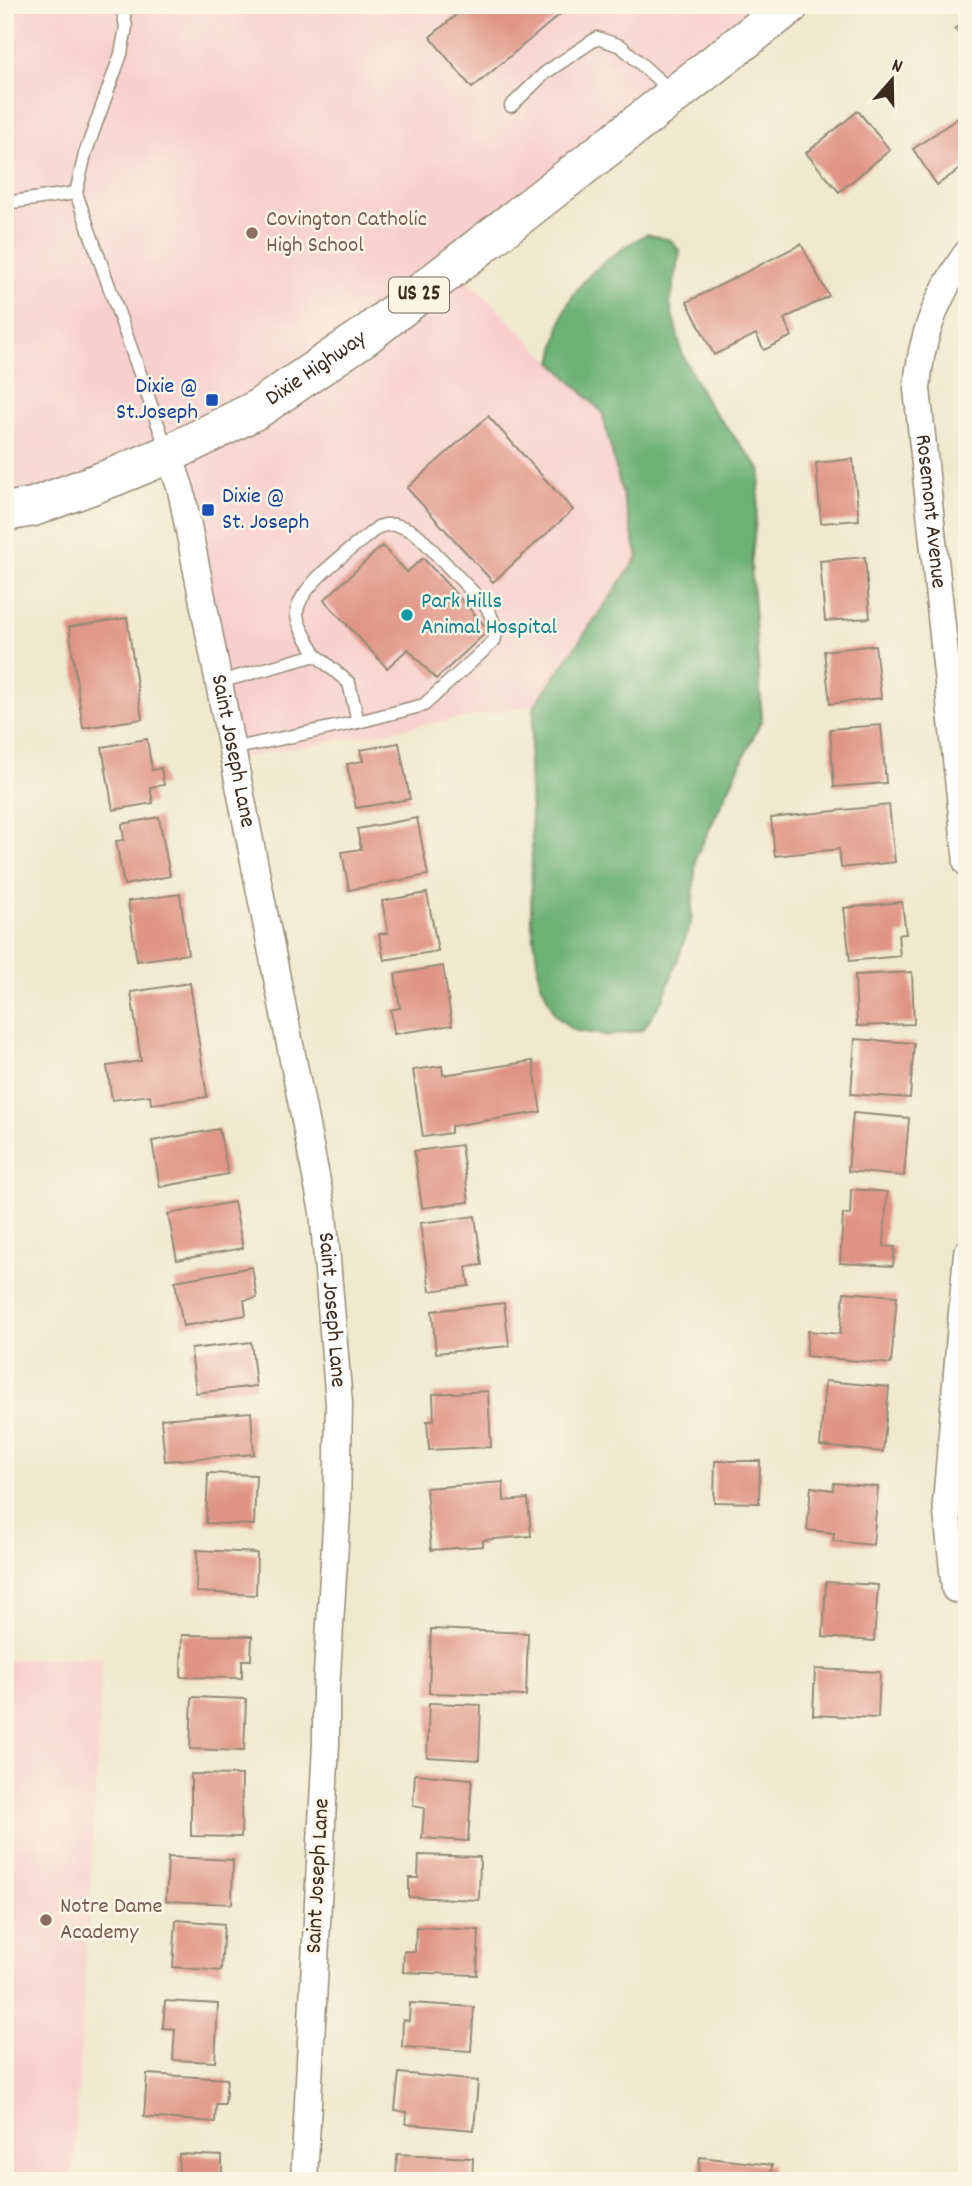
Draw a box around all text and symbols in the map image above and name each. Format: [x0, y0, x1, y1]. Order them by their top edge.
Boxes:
north arrow [856, 46, 926, 116]
text: N [888, 53, 906, 82]
place label: Covington Catholic High School [266, 204, 427, 263]
marker: Covington Catholic High School [244, 225, 260, 241]
road number: US 25 [389, 278, 449, 312]
street label: Dixie Highway [259, 322, 374, 415]
place label: Dixie @ St.Joseph [116, 371, 198, 430]
marker: Dixie @ St.Joseph [204, 392, 220, 408]
street label: Rosemont Avenue [905, 433, 954, 590]
place label: Dixie @ St. Joseph [222, 481, 309, 540]
marker: Dixie @ St. Joseph [200, 502, 216, 518]
place label: Park Hills Animal Hospital [421, 586, 558, 645]
marker: Park Hills Animal Hospital [399, 607, 415, 623]
street label: Saint Joseph Lane [201, 672, 264, 831]
street label: Saint Joseph Lane [308, 1231, 354, 1389]
street label: Saint Joseph Lane [298, 1798, 340, 1954]
place label: Notre Dame Academy [60, 1891, 163, 1950]
marker: Notre Dame Academy [38, 1912, 54, 1928]

